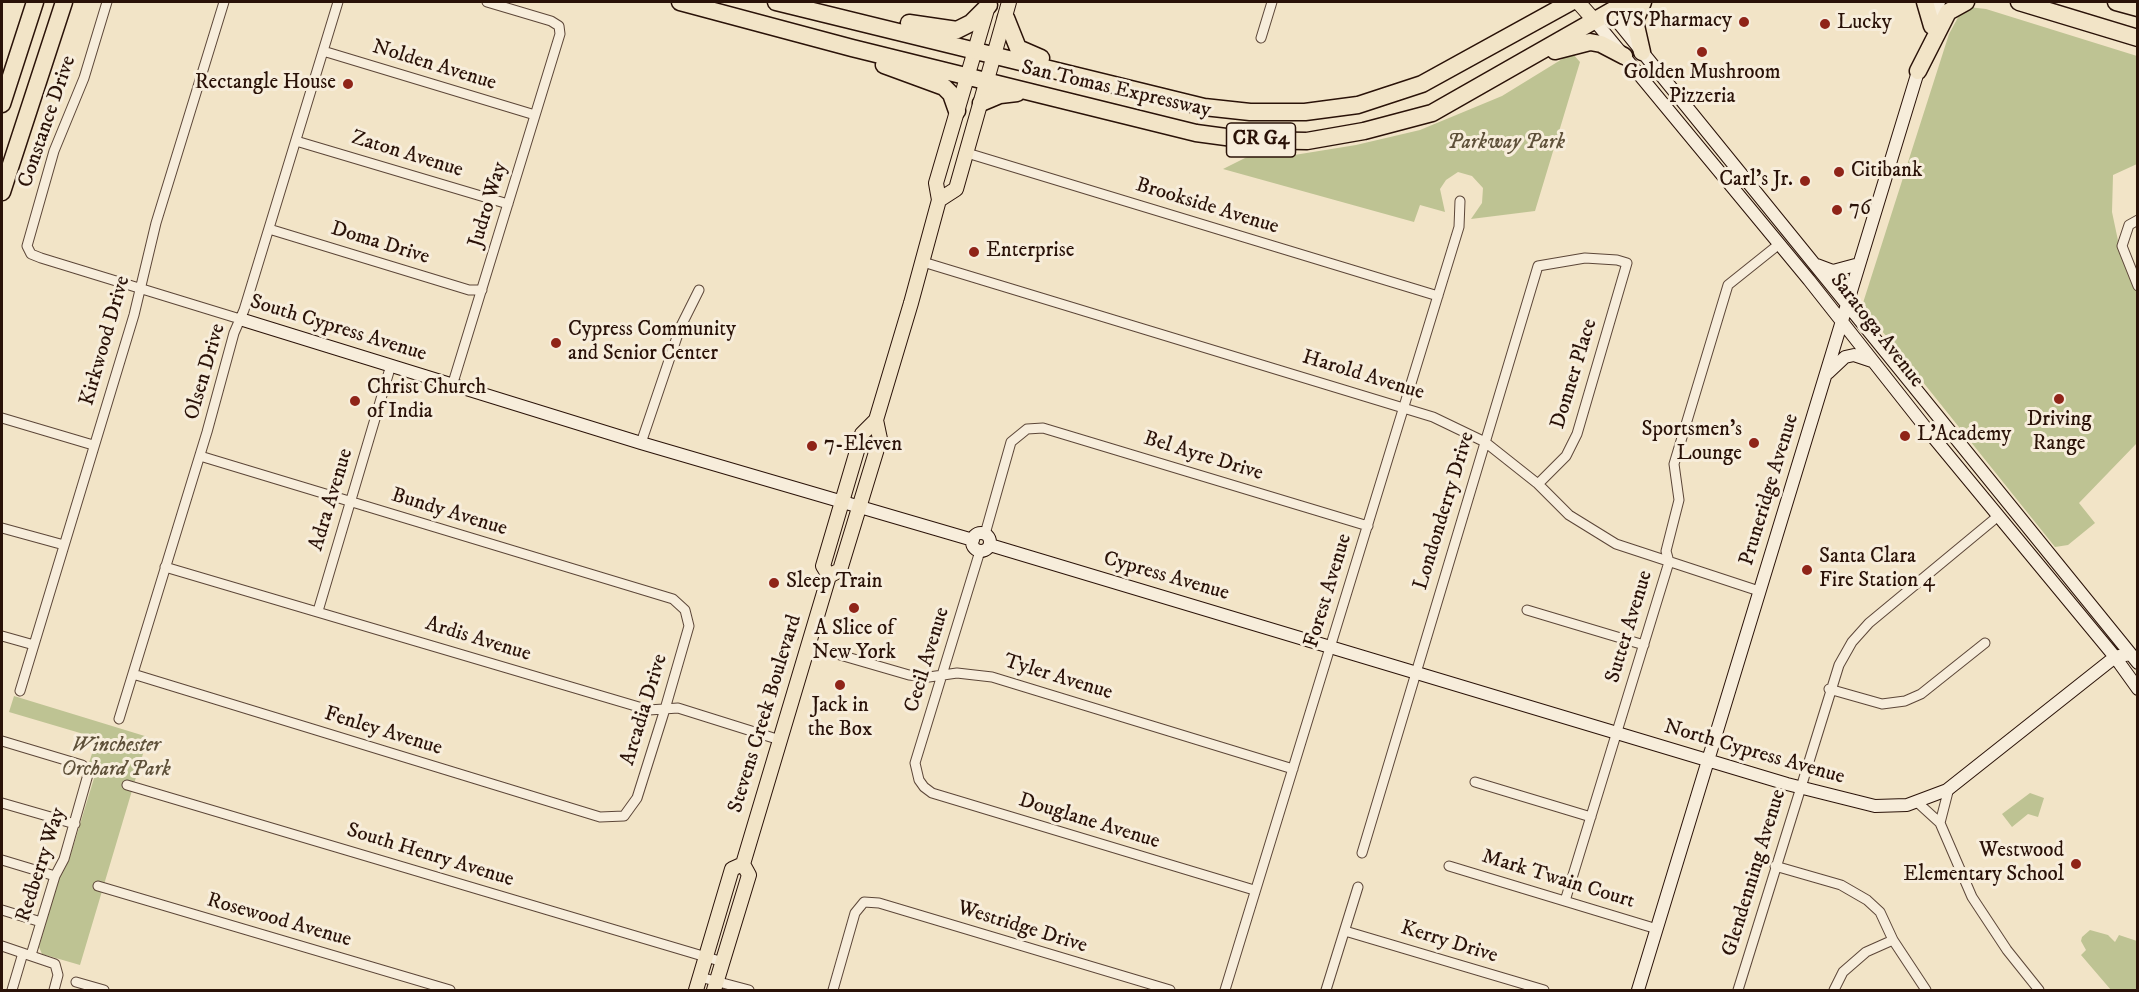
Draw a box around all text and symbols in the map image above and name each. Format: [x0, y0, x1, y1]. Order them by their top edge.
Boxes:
place label: CVS Pharmacy [1606, 9, 1732, 35]
place label: Lucky [1837, 11, 1892, 37]
marker: CVS Pharmacy [1737, 15, 1751, 29]
marker: Lucky [1818, 17, 1832, 31]
street label: Nolden Avenue [369, 35, 499, 97]
marker: Golden Mushroom Pizzeria [1695, 45, 1709, 59]
street label: Constance Drive [14, 53, 82, 191]
street label: San Tomas Expressway [1019, 56, 1213, 124]
place label: Golden Mushroom Pizzeria [1624, 61, 1780, 111]
place label: Rectangle House [195, 71, 336, 97]
marker: Rectangle House [341, 77, 355, 91]
road number: CR G4 [1226, 123, 1296, 157]
street label: Zaton Avenue [348, 126, 466, 184]
park label: Parkway Park [1447, 131, 1565, 157]
street label: Judro Way [464, 159, 514, 251]
place label: Citibank [1851, 159, 1922, 185]
marker: Citibank [1832, 165, 1846, 179]
place label: Carl's Jr. [1719, 168, 1793, 194]
street label: Brookside Avenue [1132, 173, 1282, 241]
marker: Carl's Jr. [1798, 174, 1812, 188]
place label: 76 [1849, 197, 1871, 223]
marker: 76 [1830, 203, 1844, 217]
street label: Doma Drive [328, 217, 432, 271]
place label: Enterprise [986, 239, 1074, 265]
marker: Enterprise [967, 245, 981, 259]
street label: Saratoga Avenue [1824, 269, 1928, 393]
street label: Kirkwood Drive [75, 273, 137, 409]
street label: South Cypress Avenue [247, 290, 429, 368]
street label: Donner Place [1546, 316, 1604, 432]
place label: Cypress Community and Senior Center [568, 318, 736, 368]
street label: Olsen Drive [180, 321, 232, 423]
marker: Cypress Community and Senior Center [549, 336, 563, 350]
street label: Harold Avenue [1299, 345, 1427, 407]
place label: Christ Church of India [367, 376, 486, 426]
marker: Driving Range [2052, 392, 2066, 406]
marker: Christ Church of India [348, 394, 362, 408]
place label: Driving Range [2027, 408, 2091, 458]
street label: Pruneridge Avenue [1735, 411, 1805, 569]
place label: Sportsmen's Lounge [1641, 418, 1742, 468]
place label: L'Academy [1917, 423, 2011, 449]
street label: Bel Ayre Drive [1140, 427, 1266, 487]
street label: Londonderry Drive [1409, 429, 1481, 593]
marker: L'Academy [1898, 429, 1912, 443]
place label: 7-Eleven [824, 433, 902, 459]
marker: Sportsmen's Lounge [1747, 436, 1761, 450]
marker: 7-Eleven [805, 439, 819, 453]
street label: Adra Avenue [305, 446, 359, 554]
street label: Bundy Avenue [388, 483, 510, 543]
street label: Forest Avenue [1300, 531, 1358, 651]
place label: Santa Clara Fire Station 4 [1819, 545, 1935, 595]
street label: Cypress Avenue [1100, 547, 1232, 607]
marker: Santa Clara Fire Station 4 [1800, 563, 1814, 577]
street label: Sutter Avenue [1601, 568, 1659, 686]
place label: Sleep Train [786, 570, 883, 596]
marker: Sleep Train [767, 576, 781, 590]
marker: A Slice of New York [847, 601, 861, 615]
street label: Cecil Avenue [900, 604, 956, 716]
street label: Ardis Avenue [422, 612, 534, 668]
street label: Stevens Creek Boulevard [724, 612, 808, 816]
place label: A Slice of New York [812, 617, 896, 667]
street label: Tyler Avenue [1001, 650, 1115, 706]
street label: Arcadia Drive [616, 651, 674, 769]
marker: Jack in the Box [833, 678, 847, 692]
place label: Jack in the Box [808, 694, 872, 744]
street label: Fenley Avenue [321, 702, 445, 762]
street label: North Cypress Avenue [1661, 715, 1847, 791]
park label: Winchester Orchard Park [61, 734, 171, 784]
street label: Glendenning Avenue [1718, 786, 1792, 960]
street label: Douglane Avenue [1015, 789, 1163, 855]
street label: Redberry Way [12, 805, 72, 925]
street label: South Henry Avenue [343, 819, 517, 893]
place label: Westwood Elementary School [1903, 839, 2064, 889]
street label: Mark Twain Court [1479, 845, 1637, 915]
marker: Westwood Elementary School [2069, 857, 2083, 871]
street label: Rosewood Avenue [204, 888, 354, 954]
street label: Westridge Drive [954, 896, 1090, 960]
street label: Kerry Drive [1397, 916, 1501, 970]

